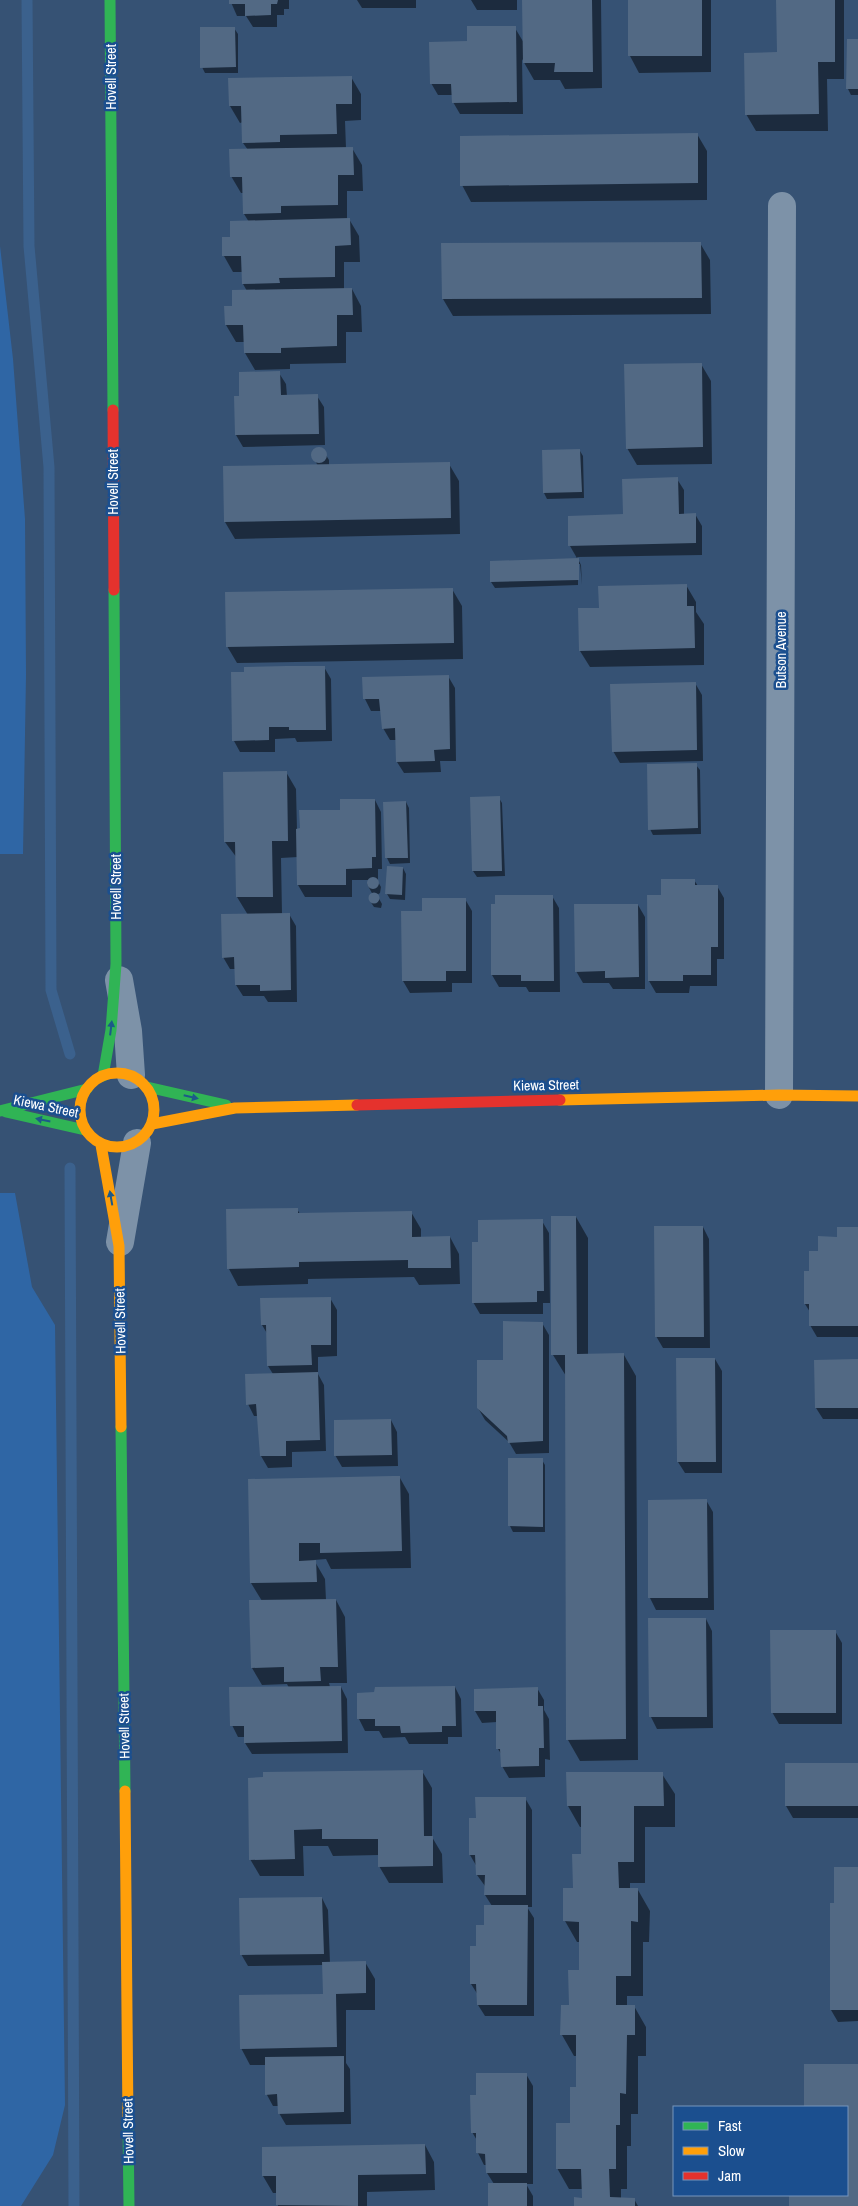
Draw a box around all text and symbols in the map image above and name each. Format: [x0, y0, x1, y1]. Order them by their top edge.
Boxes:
street label: Hovell Street [102, 44, 120, 110]
street label: Hovell Street [104, 449, 122, 515]
street label: Butson Avenue [772, 611, 790, 689]
street label: Hovell Street [107, 854, 125, 920]
one-way arrow [107, 1019, 115, 1035]
street label: Kiewa Street [513, 1075, 579, 1095]
street label: Kiewa Street [12, 1090, 80, 1122]
one-way arrow [184, 1093, 199, 1101]
one-way arrow [35, 1116, 50, 1124]
one-way arrow [106, 1190, 114, 1206]
street label: Hovell Street [110, 1288, 130, 1354]
street label: Hovell Street [114, 1693, 134, 1759]
street label: Hovell Street [118, 2098, 138, 2164]
legend [673, 2106, 848, 2196]
text: Fast [718, 2115, 742, 2136]
text: Slow [718, 2140, 745, 2161]
text: Jam [718, 2165, 741, 2186]

